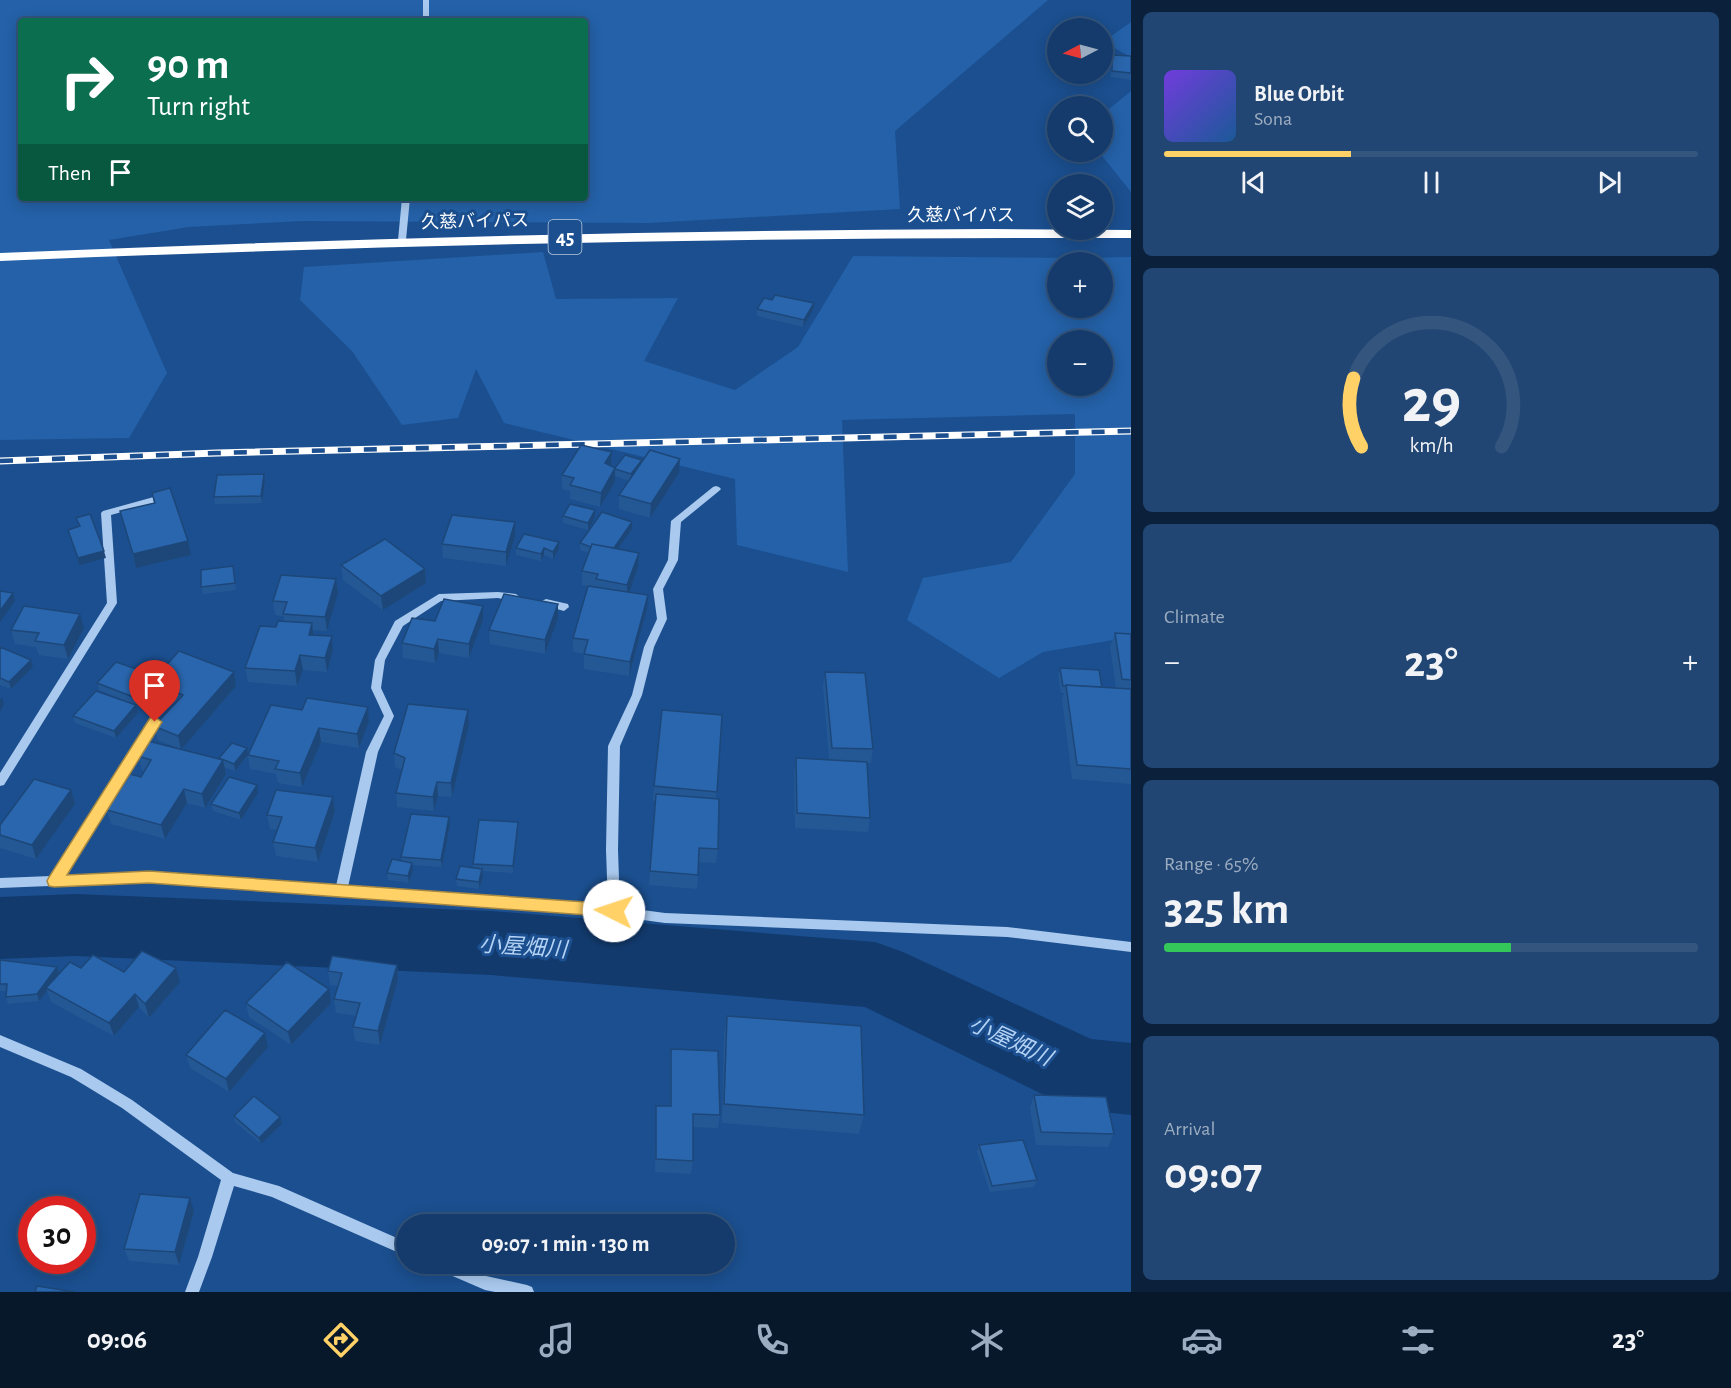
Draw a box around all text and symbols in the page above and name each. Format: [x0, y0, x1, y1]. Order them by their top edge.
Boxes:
north arrow [1047, 18, 1113, 84]
map controls [1047, 18, 1113, 396]
icon: right [48, 42, 126, 120]
text: 90 m [147, 44, 229, 86]
text: Blue Orbit [1254, 83, 1344, 105]
text: Turn right [147, 93, 250, 120]
button: search [1047, 96, 1113, 162]
text: Sona [1254, 109, 1292, 129]
icon: arrive [104, 156, 137, 189]
text: Then [48, 162, 92, 184]
icon: previous [1237, 166, 1270, 199]
icon: pause [1415, 166, 1448, 199]
icon: next [1593, 166, 1626, 199]
button: layers [1047, 174, 1113, 240]
street label: 久慈バイパス [907, 205, 1015, 225]
street label: 久慈バイパス [421, 210, 529, 232]
road number: 45 [548, 220, 582, 254]
button: + [1047, 252, 1113, 318]
button: − [1047, 330, 1113, 396]
text: 29 [1401, 371, 1461, 433]
text: km/h [1409, 435, 1453, 456]
text: Climate [1164, 607, 1225, 627]
text: 23° [1404, 640, 1458, 685]
text: − [1164, 646, 1180, 679]
text: + [1682, 646, 1698, 679]
pin [129, 660, 180, 722]
icon: arrive [138, 669, 171, 702]
text: Range · 65% [1164, 854, 1258, 874]
position arrow [582, 879, 646, 943]
text: 325 km [1164, 887, 1289, 932]
water label: 小屋畑川 [478, 932, 570, 961]
water label: 小屋畑川 [966, 1011, 1057, 1070]
text: Arrival [1164, 1119, 1215, 1139]
text: 09:07 [1164, 1152, 1262, 1197]
speed limit sign: 30 [18, 1196, 96, 1274]
text: 09:07 · 1 min · 130 m [482, 1233, 649, 1255]
icon: directions [320, 1319, 362, 1361]
icon: music [536, 1319, 578, 1361]
icon: phone [751, 1319, 793, 1361]
icon: climate [966, 1319, 1008, 1361]
icon: car [1181, 1319, 1223, 1361]
icon: filters [1397, 1319, 1439, 1361]
text: 09:06 [87, 1326, 147, 1353]
text: 23° [1612, 1326, 1644, 1353]

